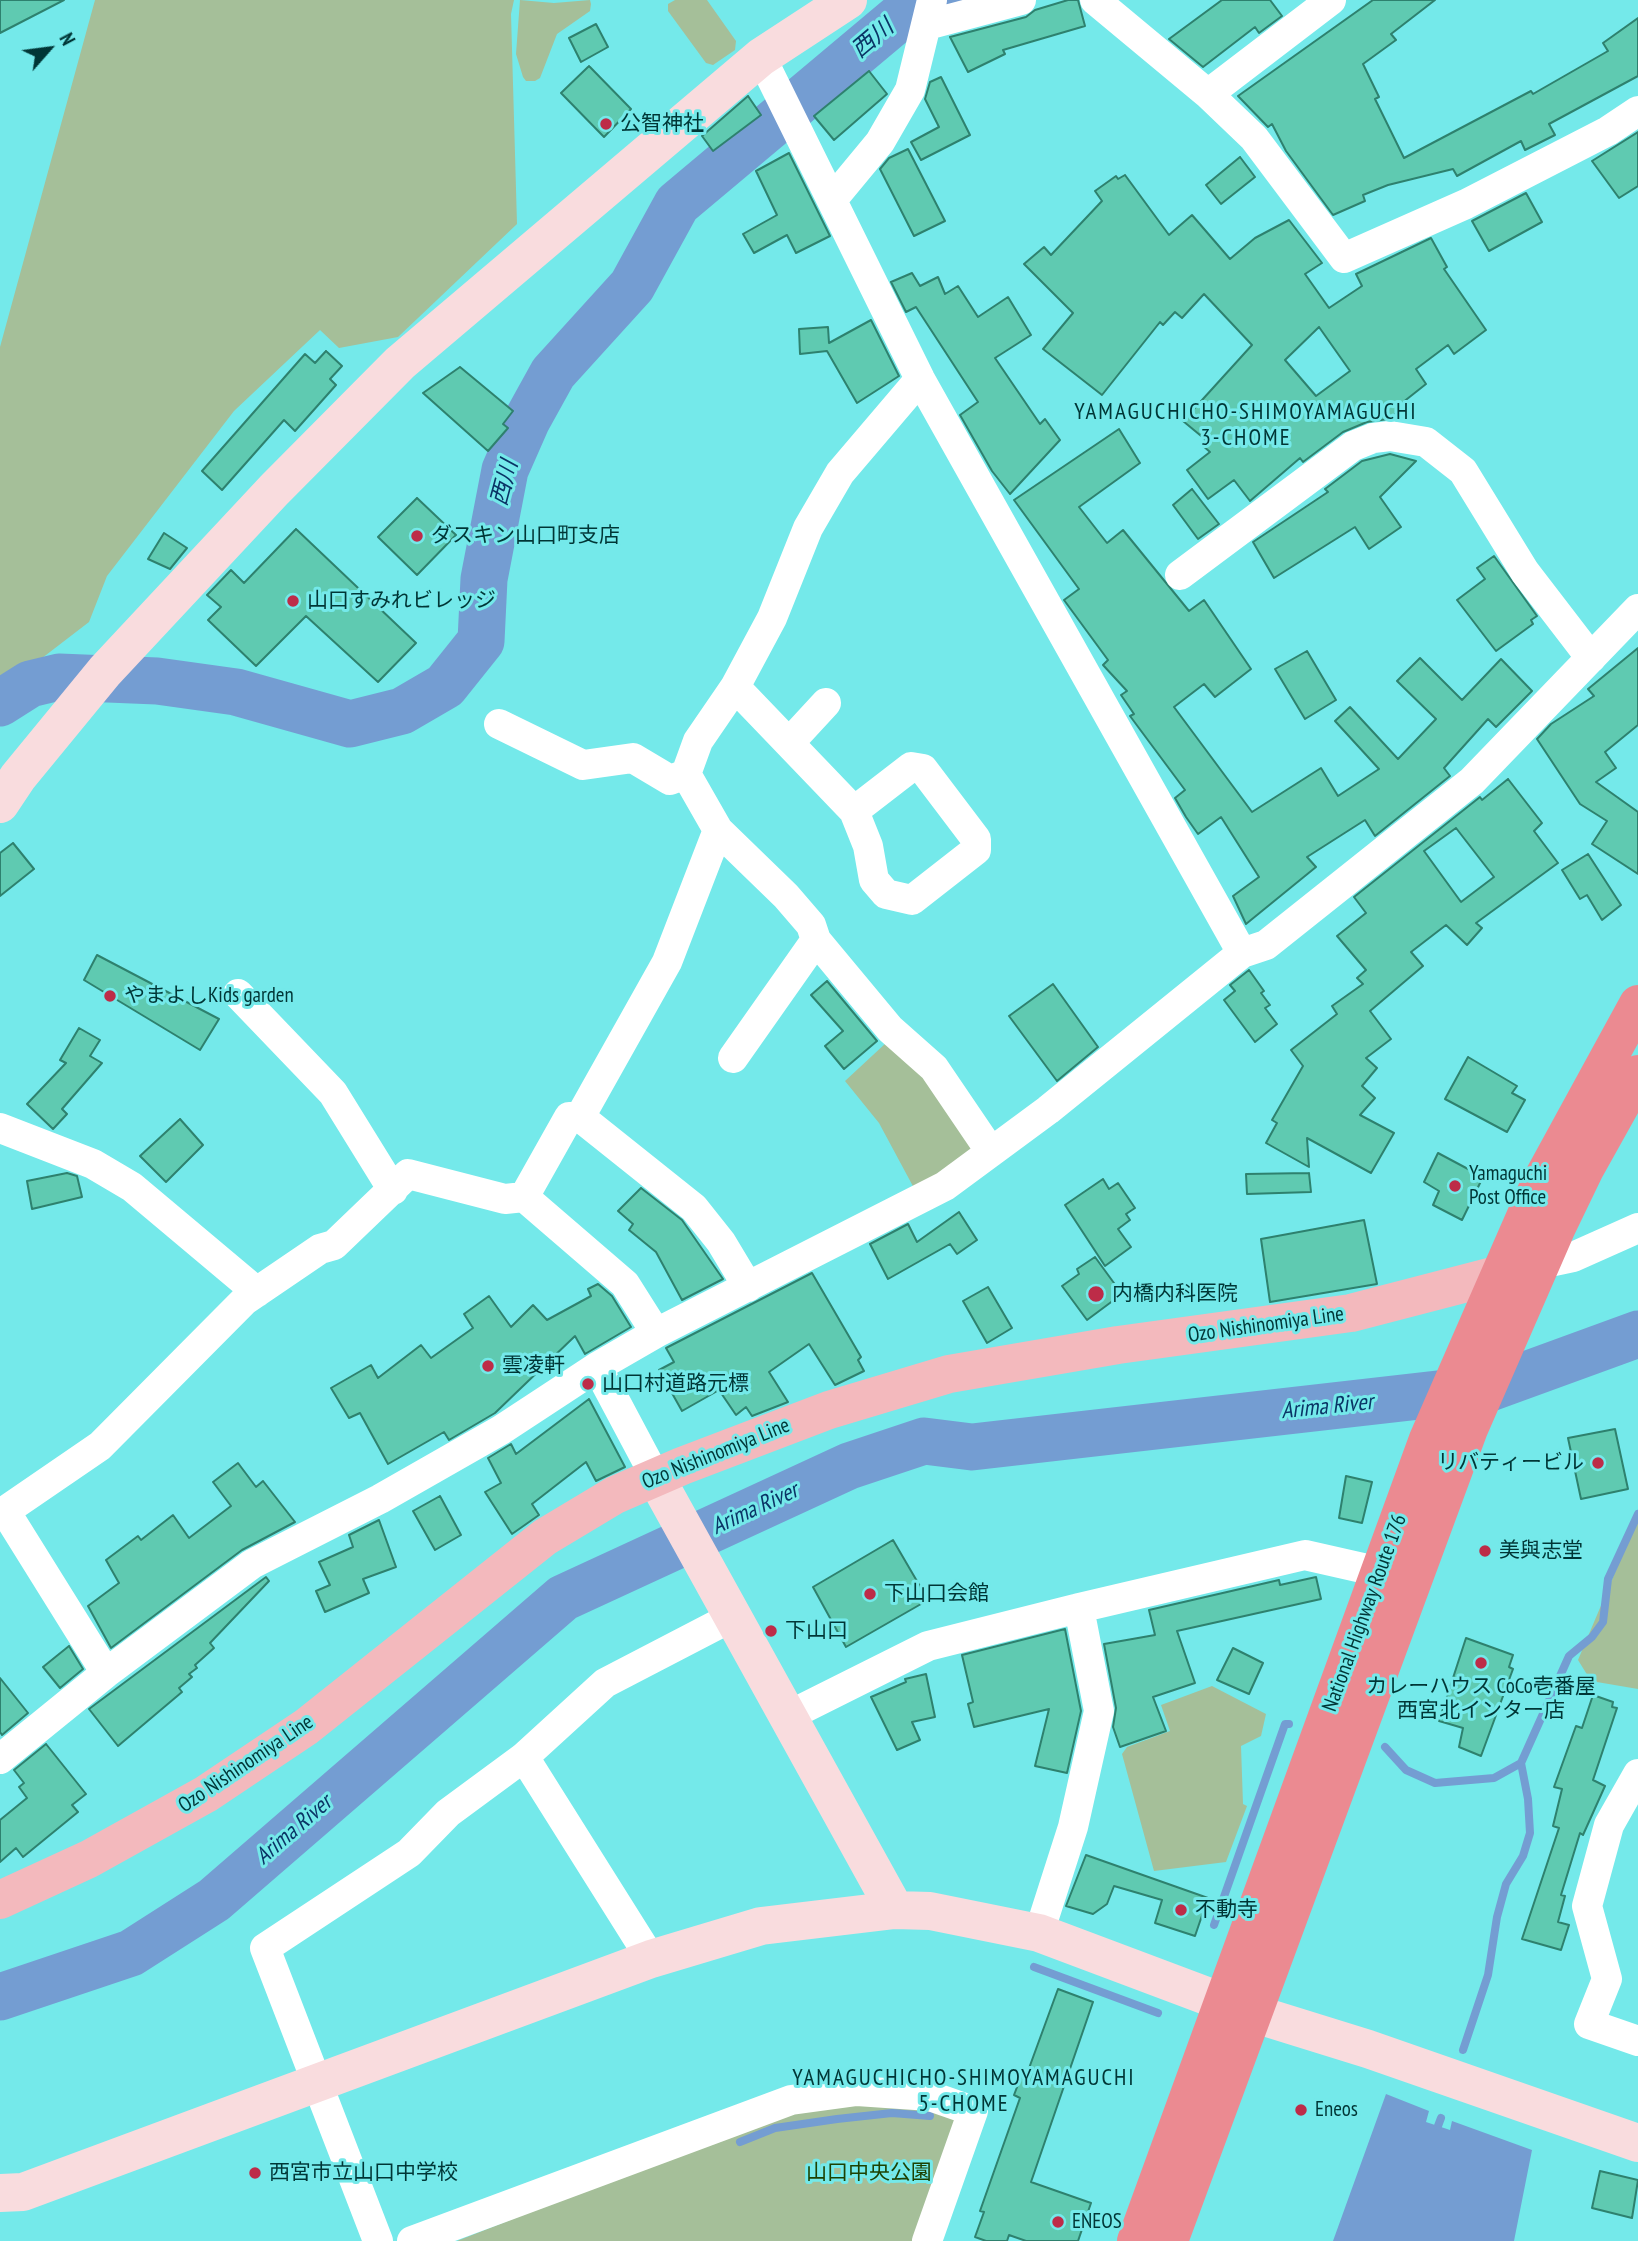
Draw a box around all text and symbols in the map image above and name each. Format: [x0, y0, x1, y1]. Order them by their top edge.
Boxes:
north arrow [14, 14, 84, 84]
water label: 西川 [847, 14, 899, 64]
text: N [55, 29, 81, 49]
place label: 公智神社 [620, 111, 704, 137]
marker: 公智神社 [598, 116, 614, 132]
district label: YAMAGUCHICHO-SHIMOYAMAGUCHI 3-CHOME [1078, 398, 1414, 452]
water label: 西川 [486, 457, 524, 509]
place label: ダスキン山口町支店 [431, 523, 620, 549]
marker: ダスキン山口町支店 [409, 528, 425, 544]
place label: 山口すみれビレッジ [307, 588, 496, 614]
marker: 山口すみれビレッジ [285, 593, 301, 609]
place label: やまよしKids garden [124, 983, 294, 1009]
marker: やまよしKids garden [102, 988, 118, 1004]
place label: Yamaguchi Post Office [1469, 1161, 1547, 1211]
marker: Yamaguchi Post Office [1447, 1178, 1463, 1194]
place label: 内橋内科医院 [1112, 1281, 1238, 1307]
marker: 内橋内科医院 [1086, 1284, 1106, 1304]
street label: Ozo Nishinomiya Line [1186, 1302, 1346, 1348]
place label: 雲凌軒 [502, 1353, 565, 1379]
marker: 雲凌軒 [480, 1358, 496, 1374]
place label: 山口村道路元標 [602, 1371, 749, 1397]
marker: 山口村道路元標 [580, 1376, 596, 1392]
water label: Arima River [1280, 1388, 1374, 1426]
street label: Ozo Nishinomiya Line [638, 1413, 794, 1495]
place label: リバティービル [1437, 1450, 1584, 1476]
marker: リバティービル [1590, 1455, 1606, 1471]
water label: Arima River [707, 1477, 803, 1541]
street label: National Highway Route 176 [1318, 1511, 1412, 1715]
place label: 美與志堂 [1499, 1538, 1583, 1564]
marker: 美與志堂 [1477, 1543, 1493, 1559]
place label: 下山口会館 [884, 1581, 989, 1607]
marker: 下山口会館 [862, 1586, 878, 1602]
place label: 下山口 [785, 1618, 848, 1644]
marker: 下山口 [763, 1623, 779, 1639]
marker: カレーハウス CoCo壱番屋 西宮北インター店 [1473, 1655, 1489, 1671]
place label: カレーハウス CoCo壱番屋 西宮北インター店 [1366, 1674, 1596, 1724]
street label: Ozo Nishinomiya Line [174, 1710, 318, 1818]
water label: Arima River [250, 1789, 338, 1871]
place label: 不動寺 [1195, 1897, 1258, 1923]
marker: 不動寺 [1173, 1902, 1189, 1918]
district label: YAMAGUCHICHO-SHIMOYAMAGUCHI 5-CHOME [796, 2064, 1132, 2118]
place label: Eneos [1315, 2097, 1358, 2123]
marker: Eneos [1293, 2102, 1309, 2118]
place label: 西宮市立山口中学校 [269, 2160, 458, 2186]
park label: 山口中央公園 [806, 2160, 932, 2186]
marker: 西宮市立山口中学校 [247, 2165, 263, 2181]
place label: ENEOS [1072, 2209, 1122, 2235]
marker: ENEOS [1050, 2214, 1066, 2230]

